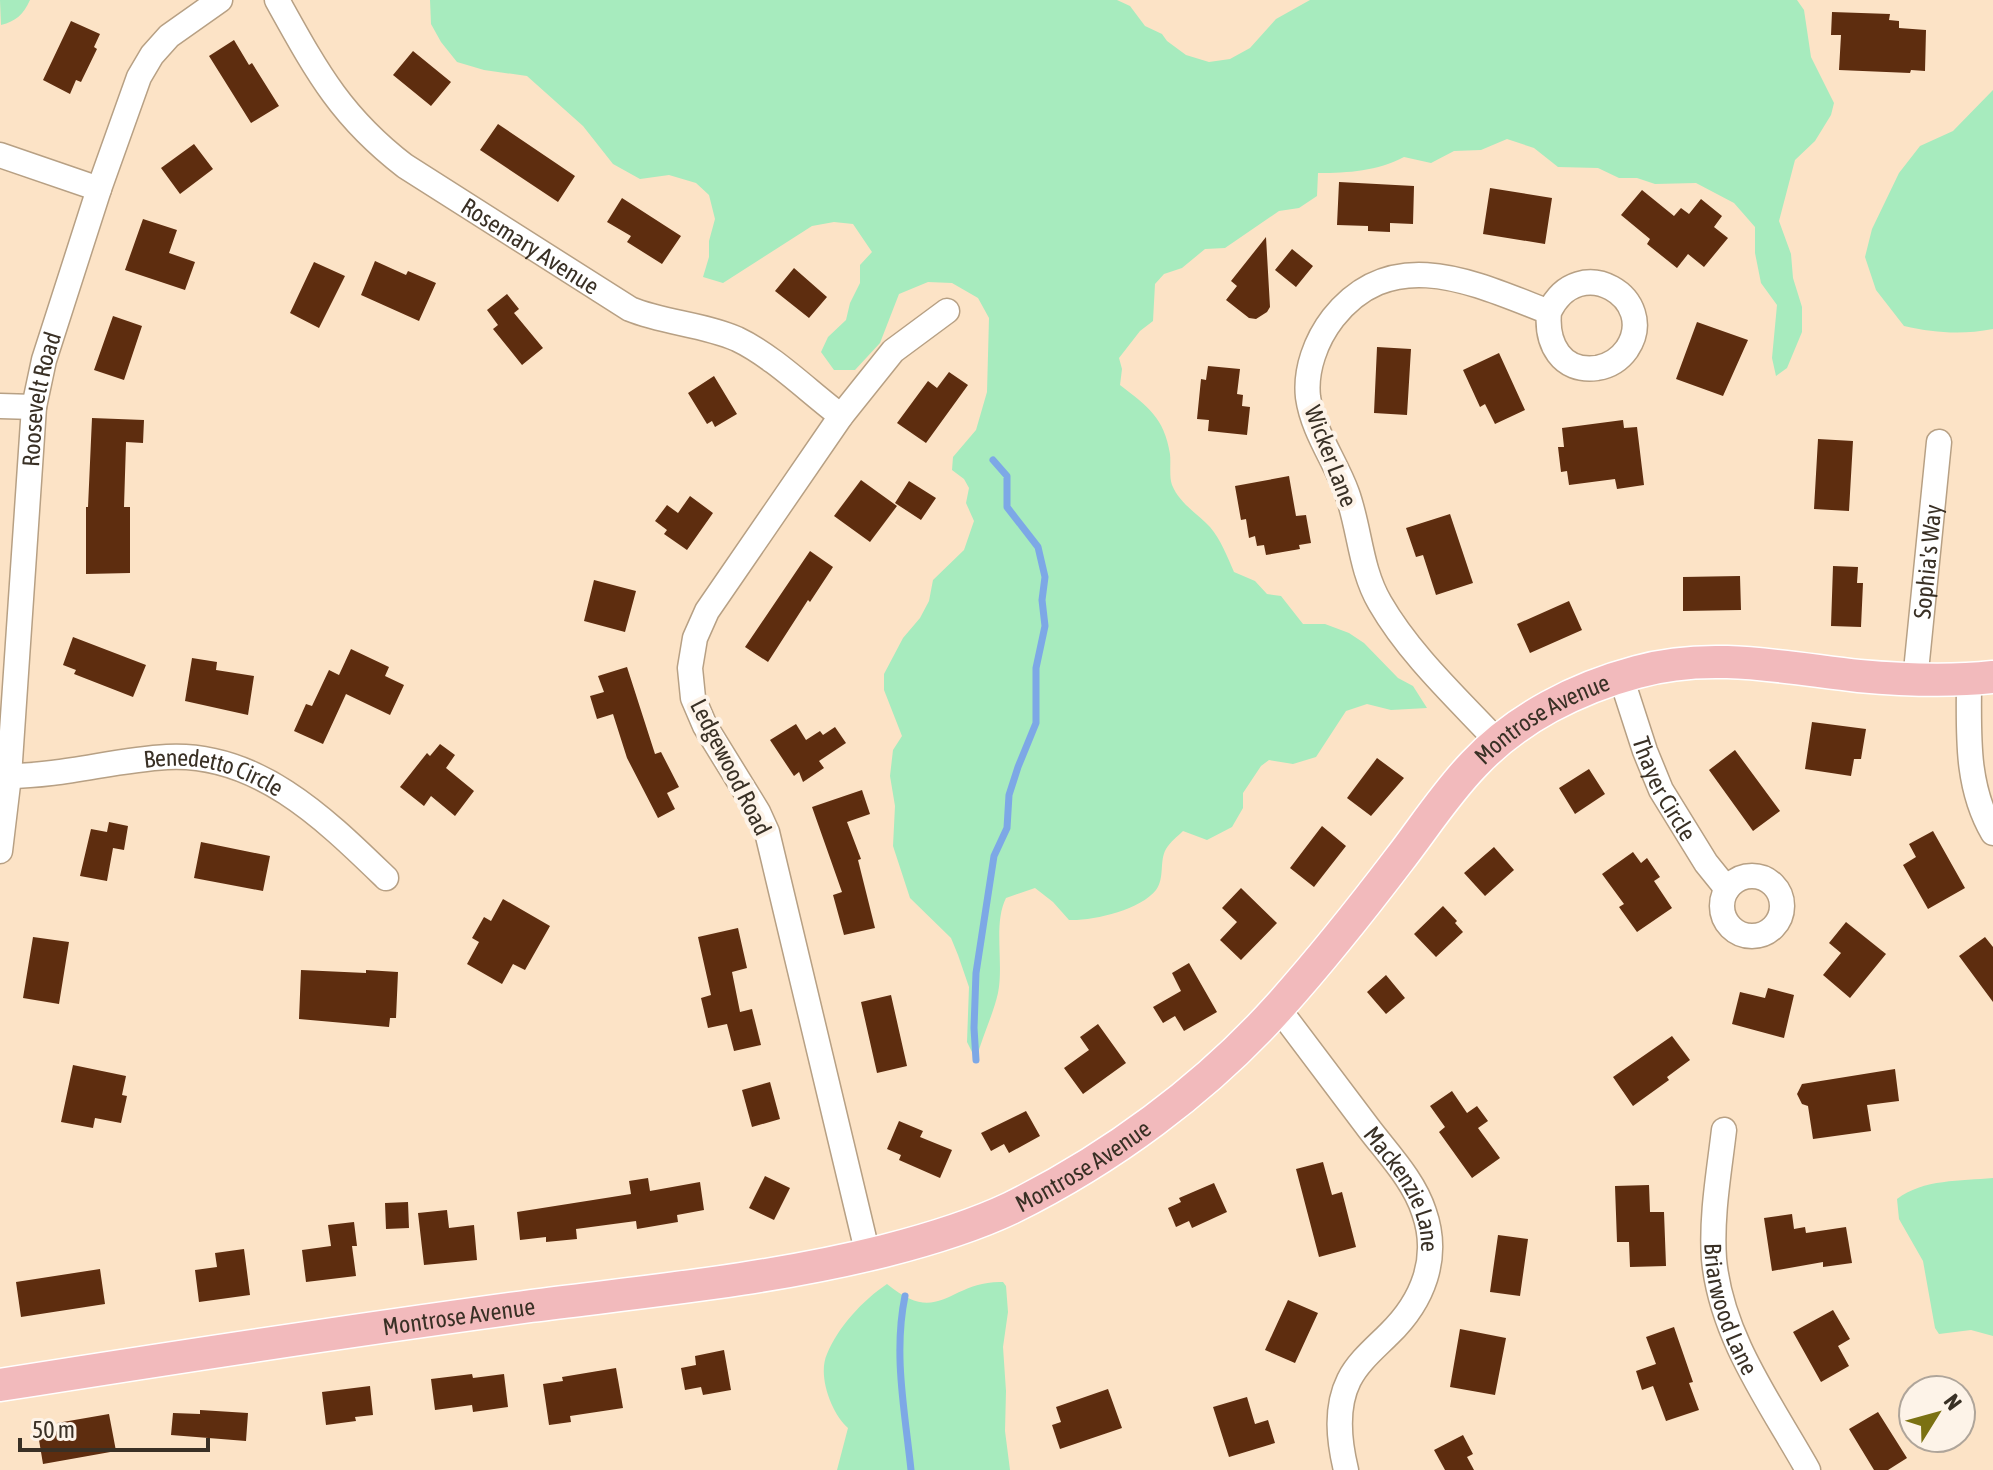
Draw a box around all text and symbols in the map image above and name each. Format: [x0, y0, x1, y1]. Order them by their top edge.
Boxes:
street label: Rosemary Avenue [456, 192, 604, 299]
street label: Roosevelt Road [16, 328, 66, 468]
street label: Wicker Lane [1299, 402, 1363, 510]
street label: Sophia's Way [1908, 503, 1946, 620]
street label: Montrose Avenue [1469, 668, 1613, 769]
street label: Ledgewood Road [685, 694, 777, 840]
street label: Thayer Circle [1628, 733, 1702, 845]
street label: Benedetto Circle [142, 743, 288, 801]
street label: Montrose Avenue [1011, 1114, 1156, 1217]
street label: Mackenzie Lane [1359, 1121, 1444, 1252]
street label: Briarwood Lane [1700, 1243, 1764, 1379]
street label: Montrose Avenue [381, 1292, 537, 1340]
north arrow [1897, 1374, 1977, 1454]
text: N [1939, 1389, 1967, 1415]
scale bar [20, 1402, 208, 1452]
text: 50 m [32, 1416, 75, 1443]

